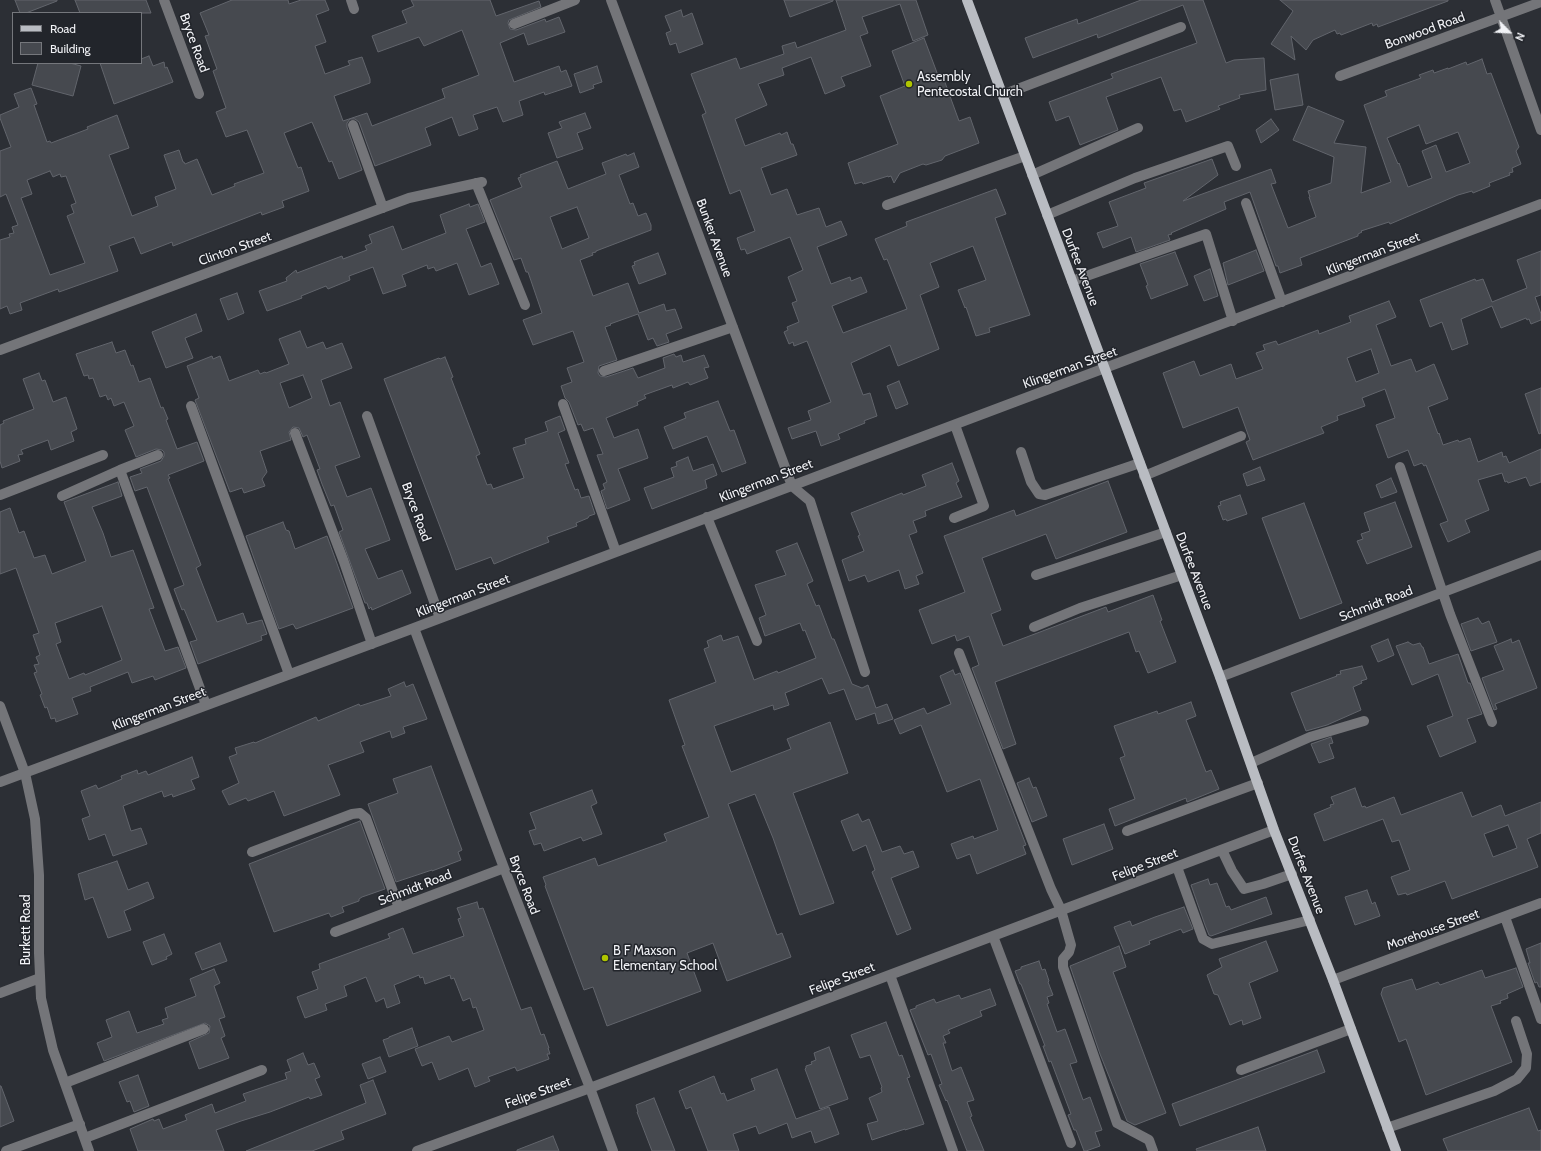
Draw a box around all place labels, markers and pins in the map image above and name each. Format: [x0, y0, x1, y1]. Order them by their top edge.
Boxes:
place label: Assembly Pentecostal Church [917, 69, 1023, 100]
marker: Assembly Pentecostal Church [904, 79, 914, 89]
place label: B F Maxson Elementary School [613, 943, 717, 974]
marker: B F Maxson Elementary School [600, 953, 610, 963]

